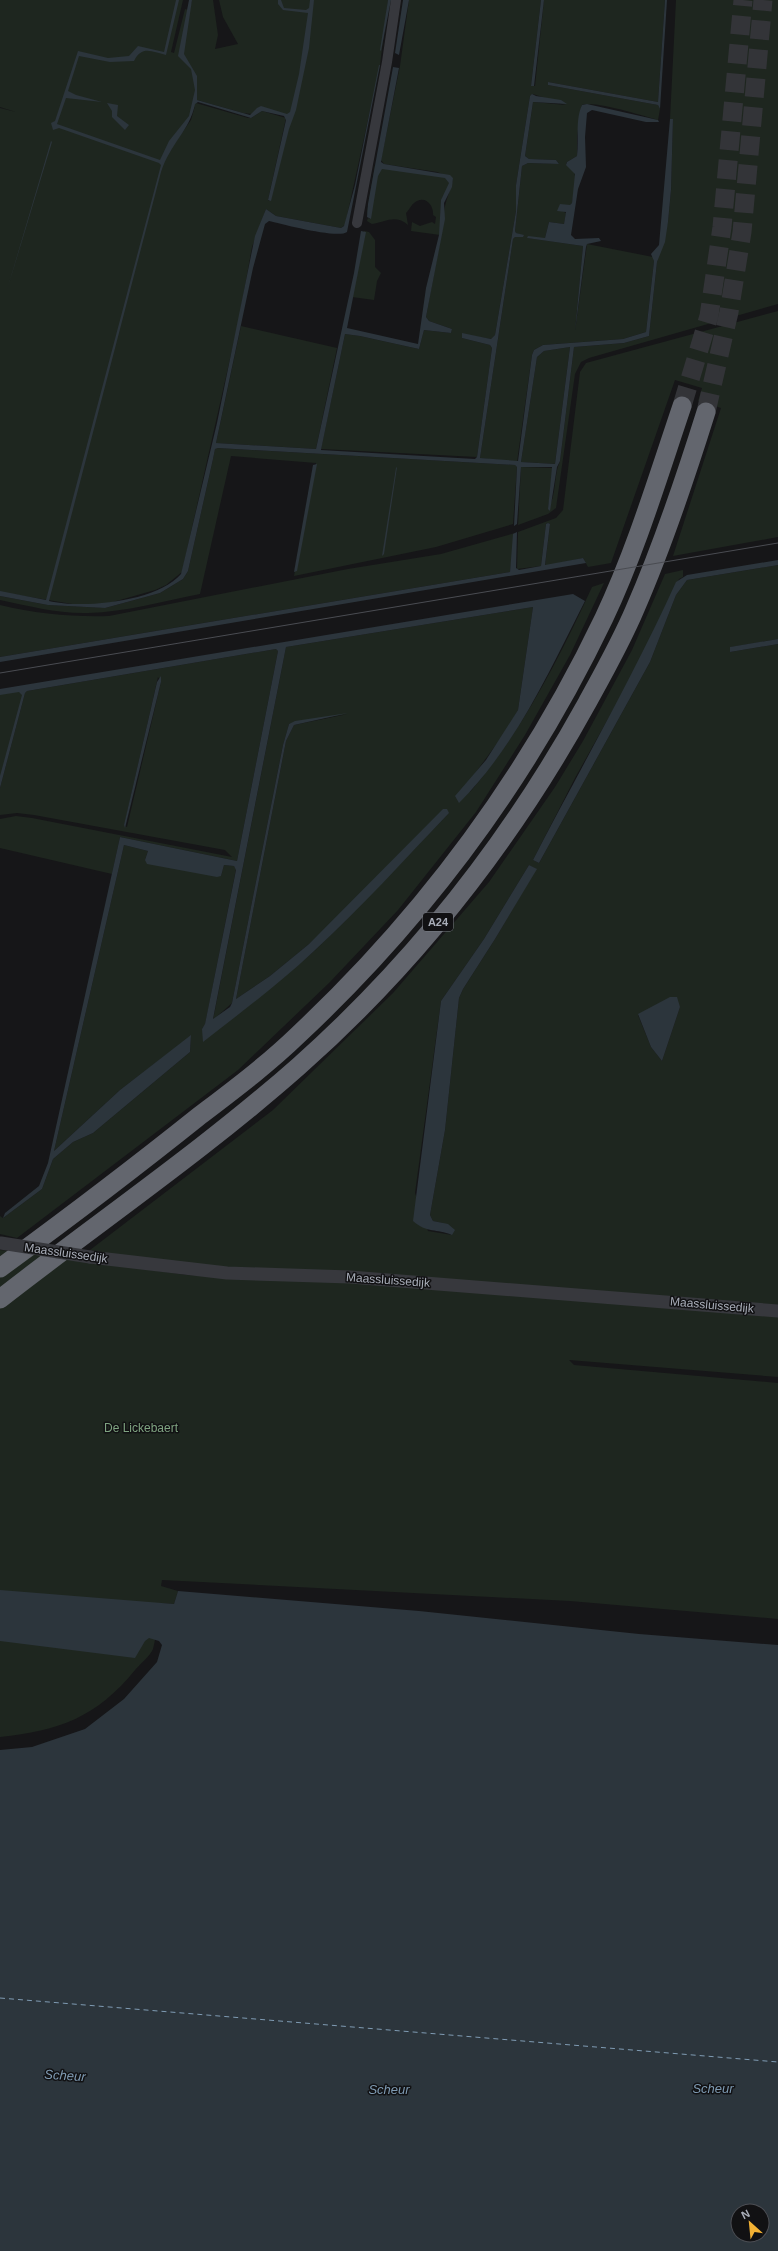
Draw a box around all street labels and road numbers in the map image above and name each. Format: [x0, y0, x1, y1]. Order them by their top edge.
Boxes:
road number: A24 [423, 913, 453, 931]
street label: Maassluissedijk [23, 1240, 110, 1266]
street label: Maassluissedijk [346, 1270, 431, 1290]
street label: Maassluissedijk [670, 1294, 755, 1316]

